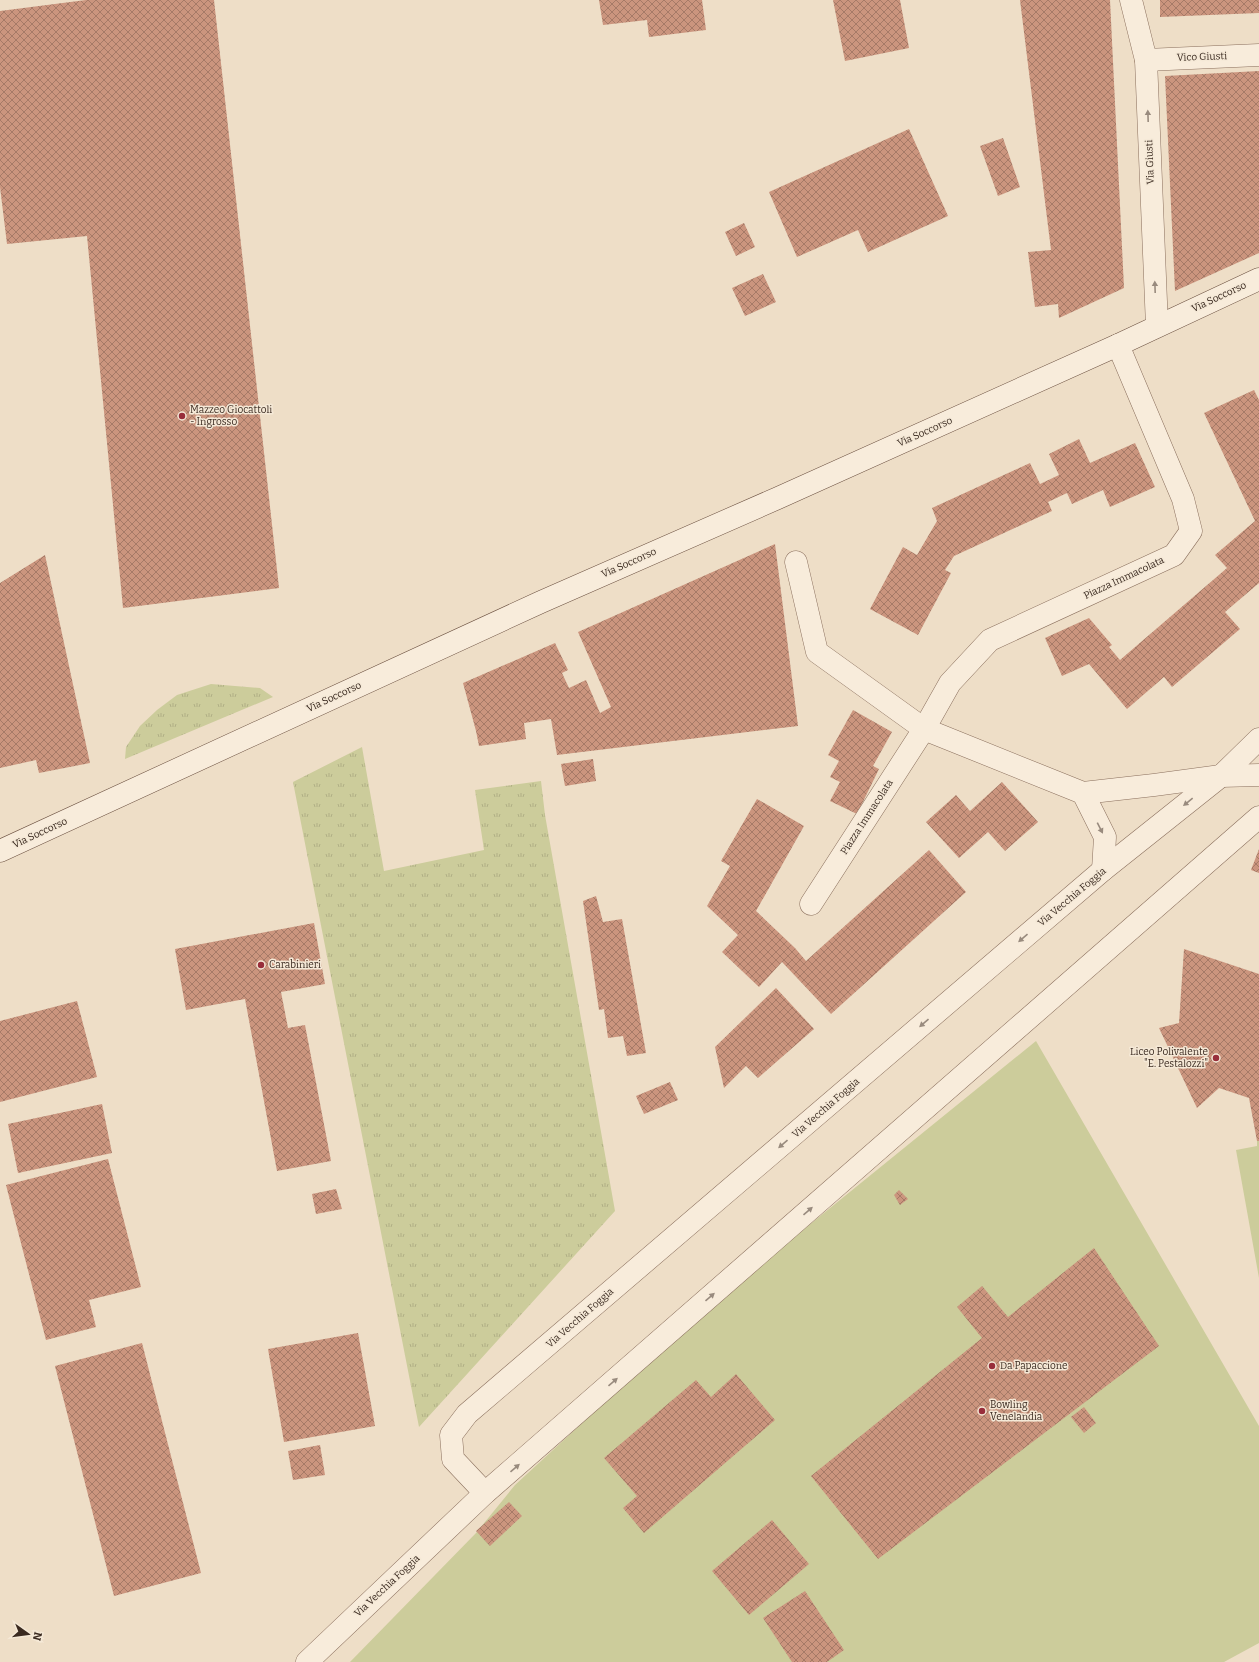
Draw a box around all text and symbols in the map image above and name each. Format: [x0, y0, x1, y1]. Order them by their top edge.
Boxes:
street label: Vico Giusti [1177, 50, 1227, 64]
one-way arrow [1145, 110, 1152, 122]
street label: Via Giusti [1143, 139, 1157, 185]
street label: Via Soccorso [1190, 279, 1248, 315]
one-way arrow [1152, 281, 1159, 293]
place label: Mazzeo Giocattoli - Ingrosso [190, 404, 272, 428]
marker: Mazzeo Giocattoli - Ingrosso [177, 411, 187, 421]
street label: Via Soccorso [896, 414, 955, 449]
street label: Via Soccorso [600, 545, 659, 580]
street label: Piazza Immacolata [1082, 554, 1167, 602]
street label: Via Soccorso [305, 679, 363, 715]
street label: Piazza Immacolata [838, 777, 896, 857]
one-way arrow [1183, 798, 1194, 806]
street label: Via Soccorso [11, 815, 69, 851]
one-way arrow [1097, 822, 1103, 833]
street label: Via Vecchia Foggia [1035, 865, 1109, 929]
one-way arrow [1018, 934, 1029, 943]
place label: Carabinieri [269, 959, 321, 971]
marker: Carabinieri [256, 960, 266, 970]
one-way arrow [919, 1018, 930, 1027]
place label: Liceo Polivalente "E. Pestalozzi" [1130, 1046, 1208, 1070]
marker: Liceo Polivalente "E. Pestalozzi" [1211, 1053, 1221, 1063]
street label: Via Vecchia Foggia [790, 1075, 862, 1140]
one-way arrow [778, 1139, 789, 1148]
one-way arrow [804, 1207, 813, 1216]
street label: Via Vecchia Foggia [544, 1285, 616, 1350]
one-way arrow [705, 1292, 716, 1301]
place label: Da Papaccione [1000, 1360, 1068, 1372]
marker: Da Papaccione [987, 1361, 997, 1371]
one-way arrow [608, 1378, 617, 1387]
place label: Bowling Venelandia [990, 1399, 1043, 1423]
marker: Bowling Venelandia [977, 1406, 987, 1416]
one-way arrow [509, 1463, 520, 1472]
street label: Via Vecchia Foggia [352, 1552, 423, 1619]
north arrow [8, 1614, 48, 1654]
text: N [30, 1631, 45, 1642]

